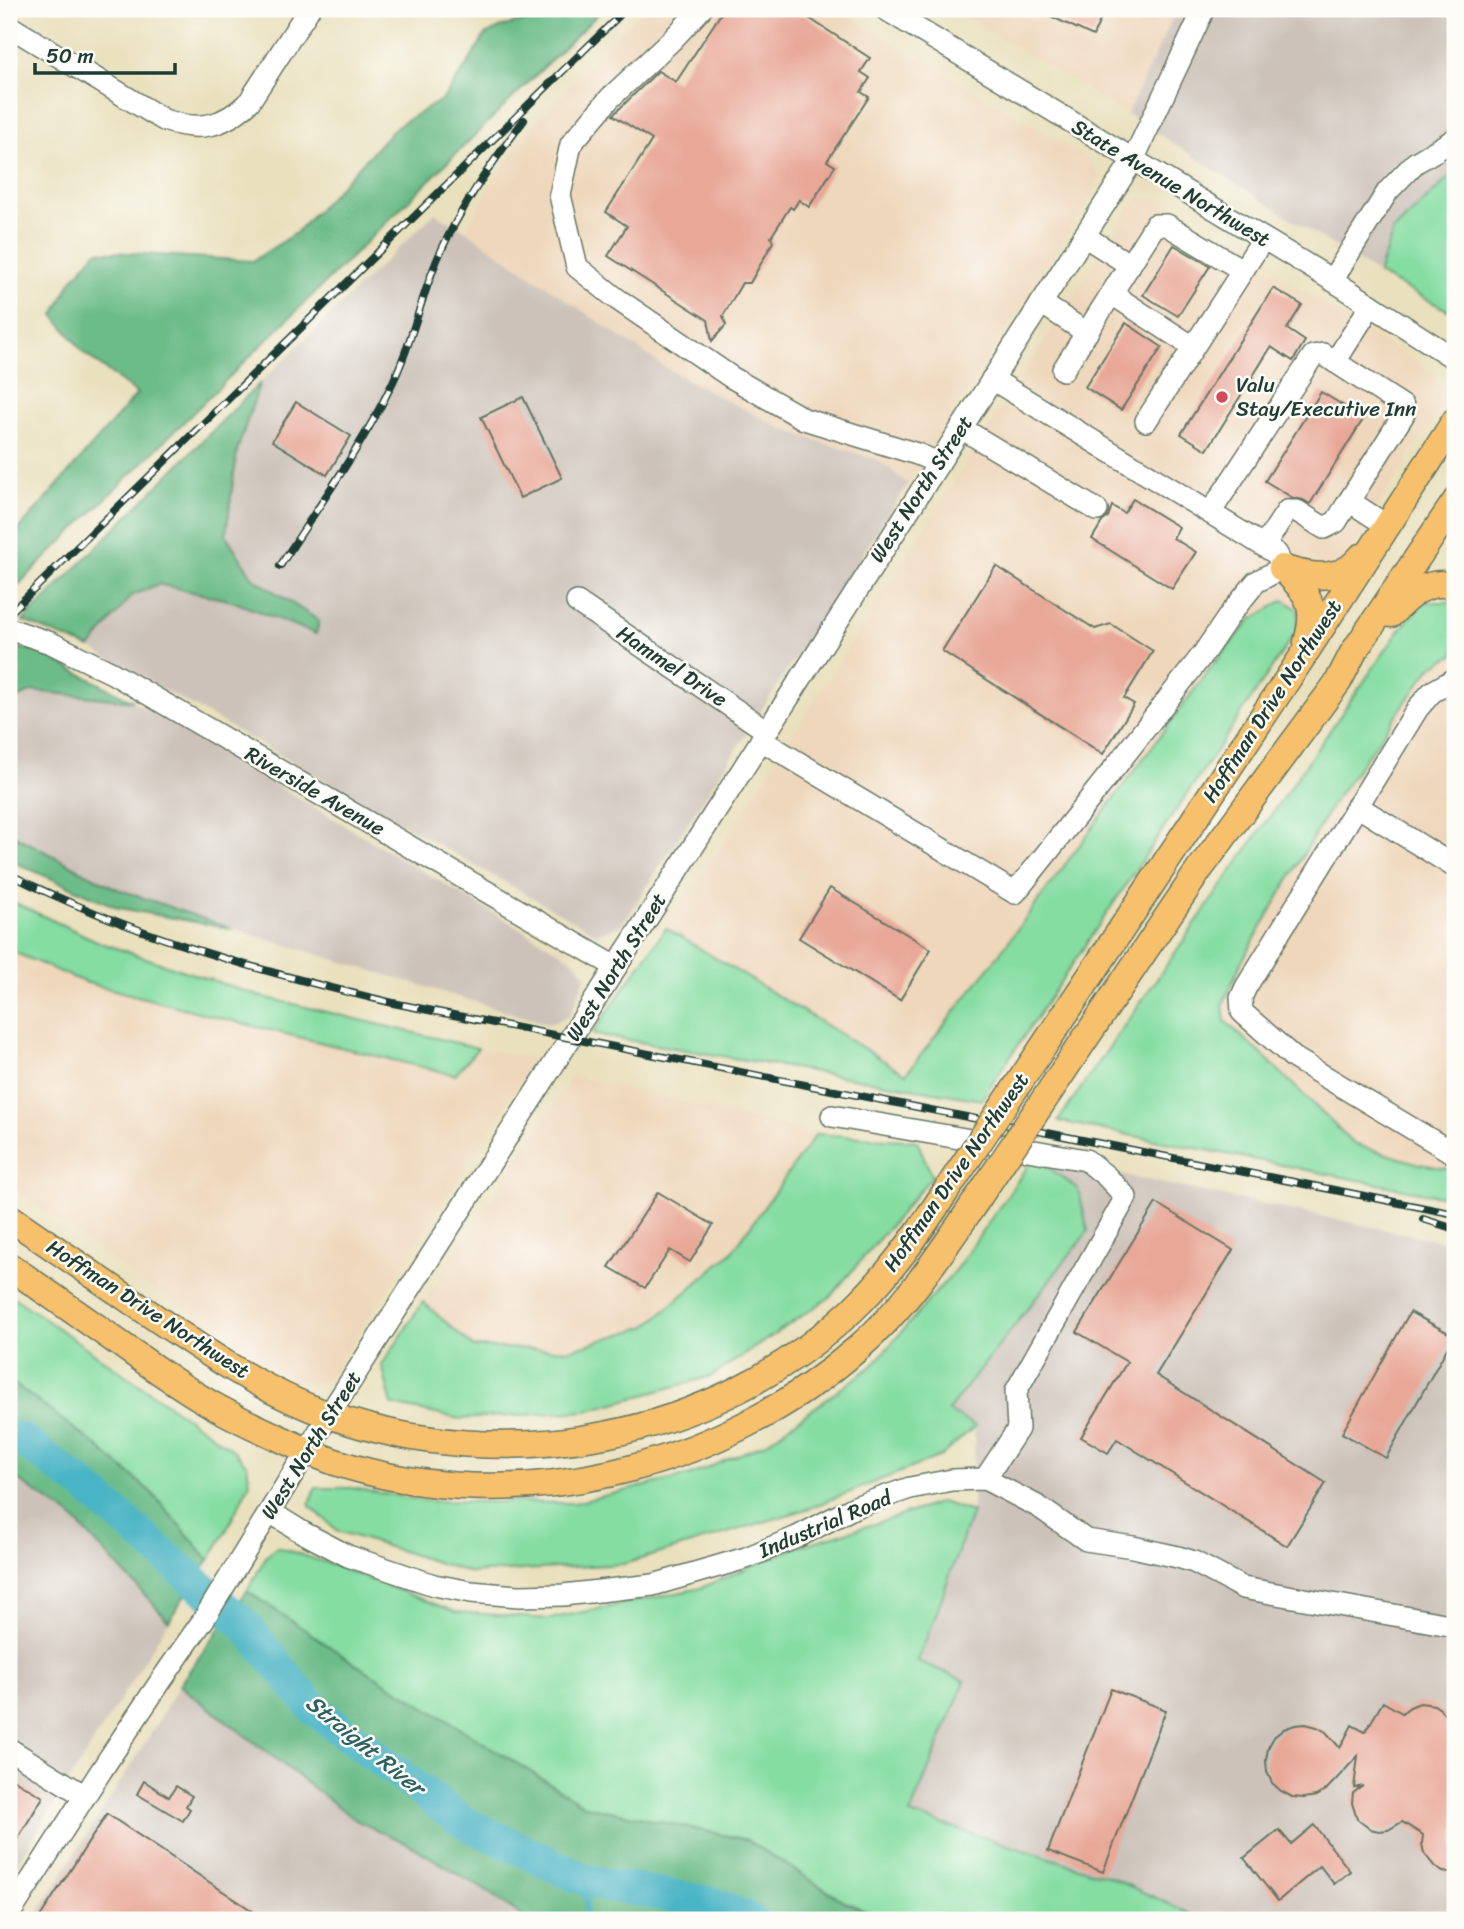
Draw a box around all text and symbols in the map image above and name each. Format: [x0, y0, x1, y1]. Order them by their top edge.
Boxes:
scale bar [35, 32, 175, 76]
text: 50 m [46, 37, 94, 75]
street label: State Avenue Northwest [1064, 108, 1278, 258]
place label: Valu Stay/Executive Inn [1236, 366, 1416, 428]
marker: Valu Stay/Executive Inn [1214, 389, 1230, 405]
street label: West North Street [859, 407, 983, 571]
street label: Hoffman Drive Northwest [1192, 591, 1352, 811]
street label: Hammel Drive [609, 615, 736, 717]
street label: Riverside Avenue [237, 735, 393, 847]
street label: West North Street [555, 885, 677, 1049]
street label: Hoffman Drive Northwest [873, 1064, 1039, 1280]
street label: Hoffman Drive Northwest [38, 1229, 258, 1389]
street label: West North Street [250, 1363, 372, 1527]
street label: Industrial Road [752, 1478, 899, 1569]
water label: Straight River [296, 1684, 437, 1809]

